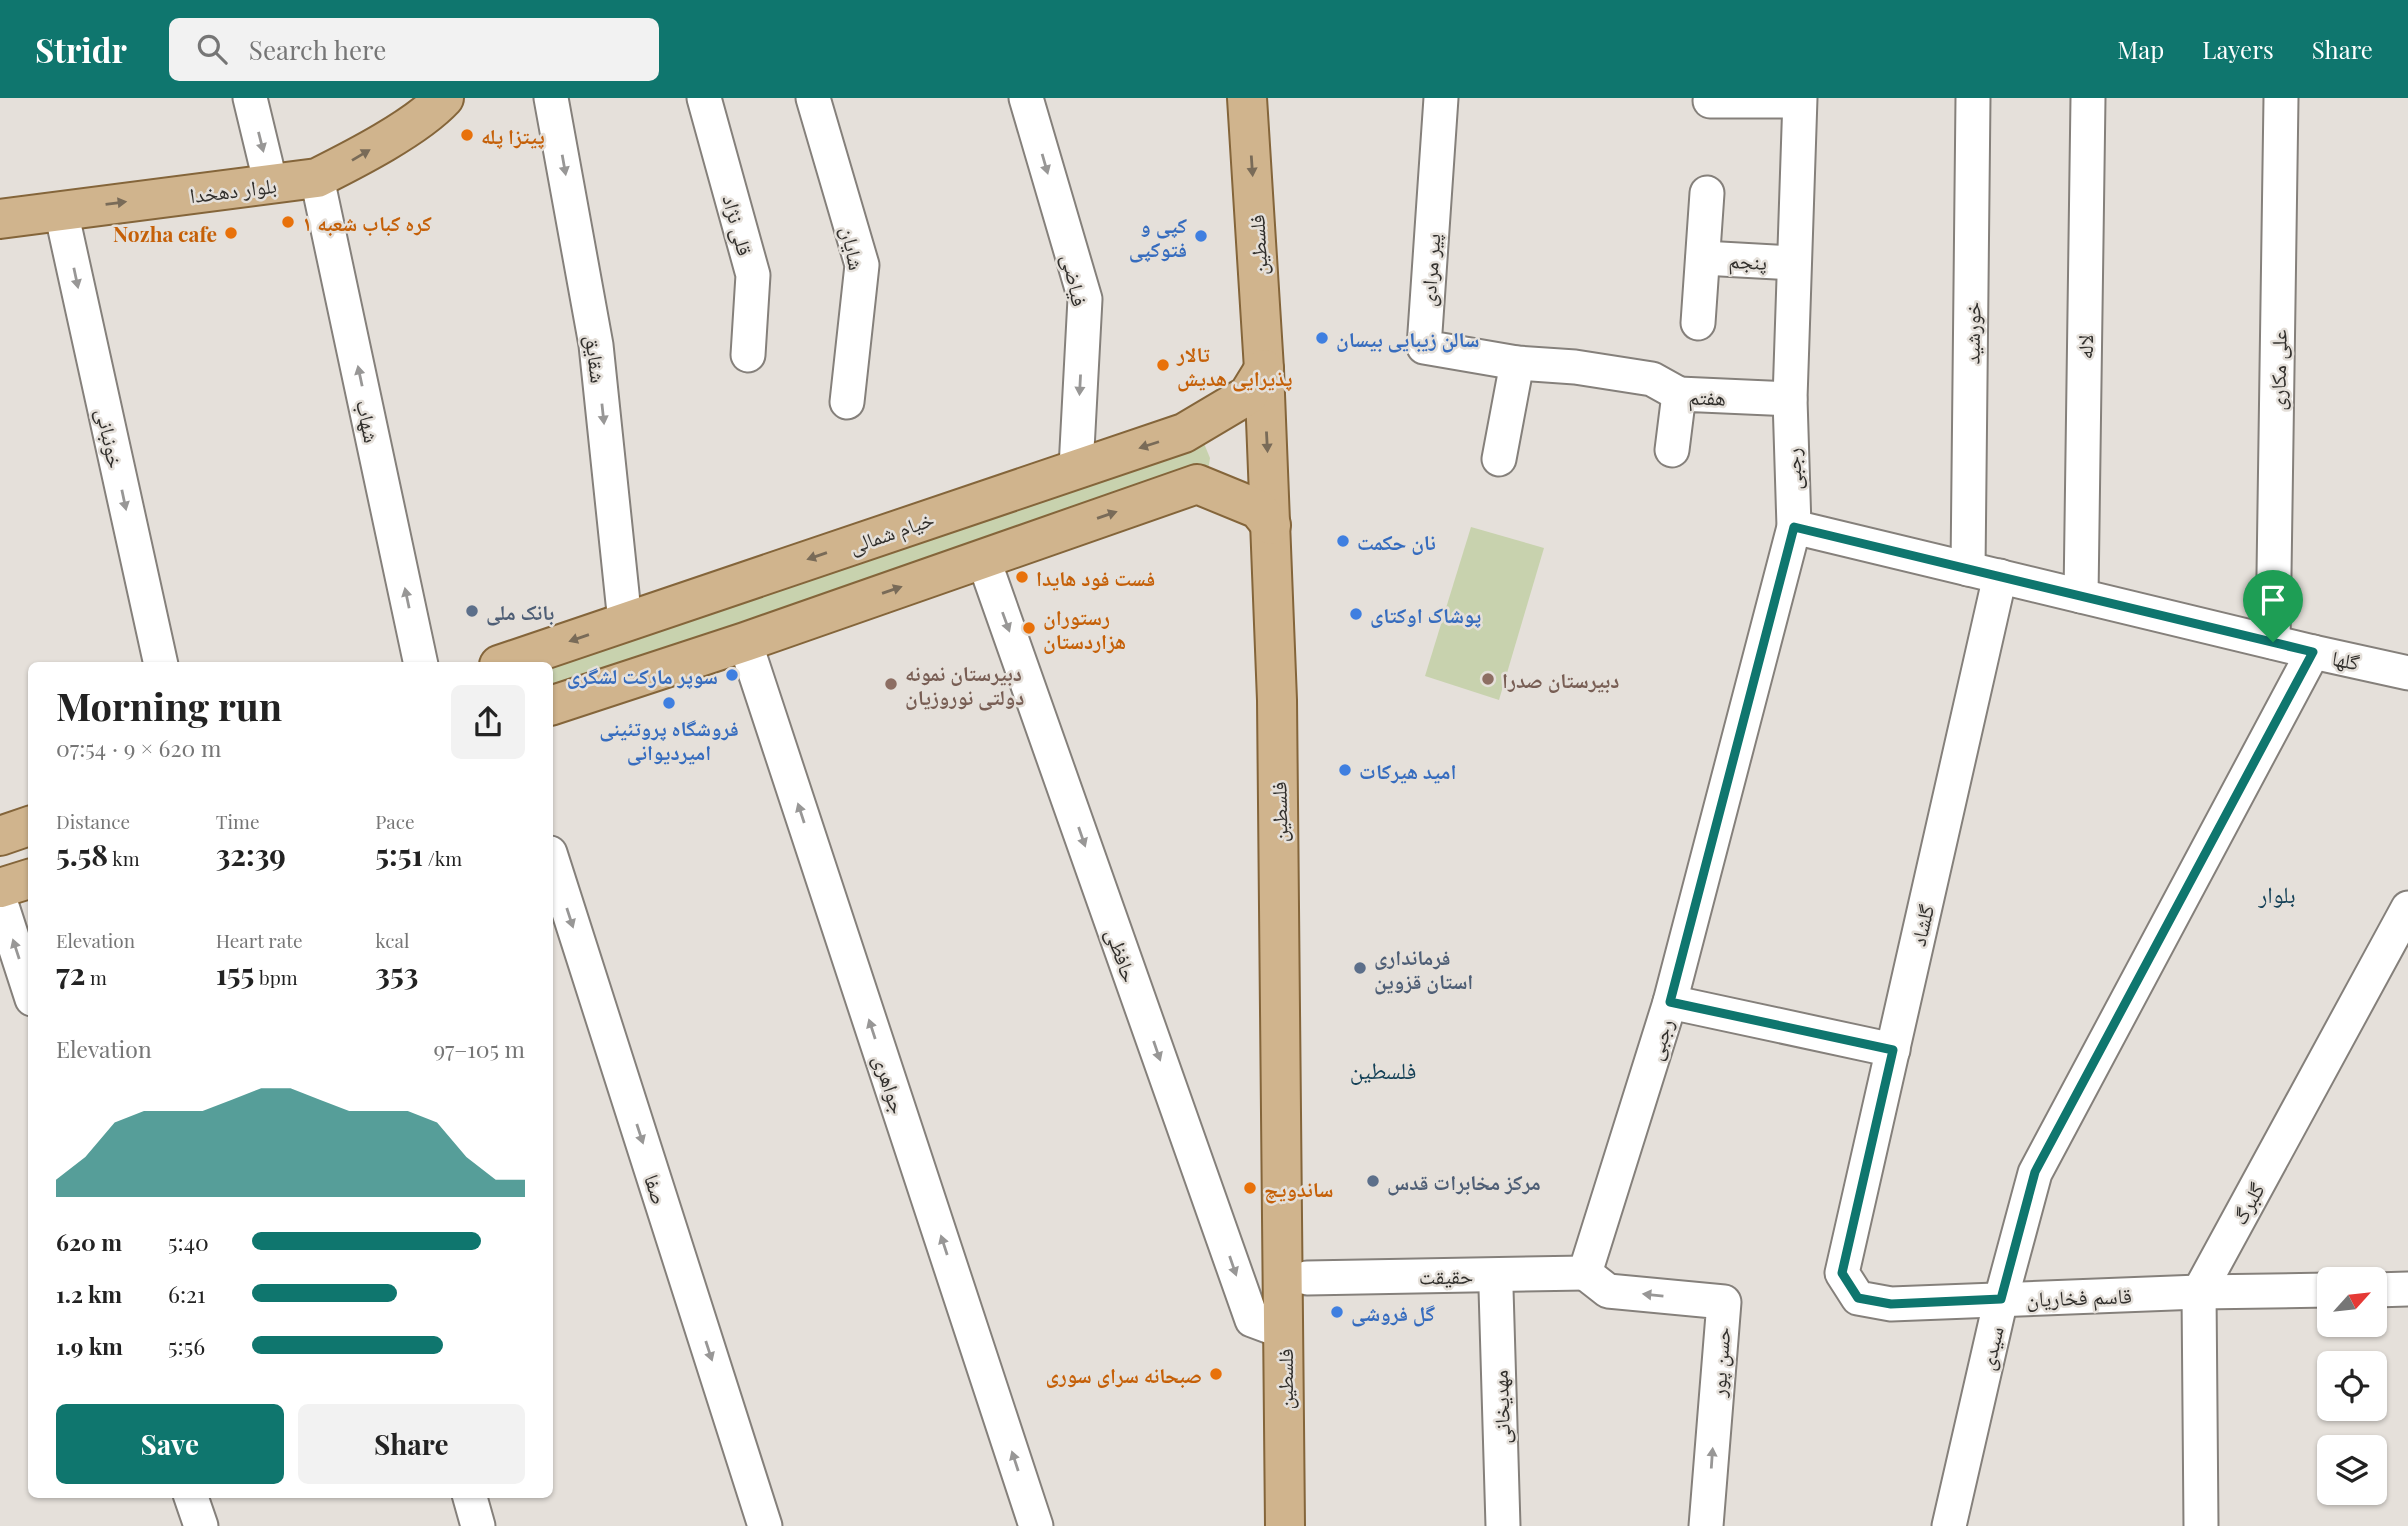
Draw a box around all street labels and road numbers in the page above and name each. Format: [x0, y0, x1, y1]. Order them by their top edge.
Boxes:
street label: بلوار دهخدا [188, 170, 278, 208]
street label: قلی نژاد [717, 192, 760, 259]
street label: فلسطین [1241, 214, 1274, 276]
street label: شایان [836, 224, 872, 272]
street label: پیر مرادی [1412, 233, 1446, 308]
street label: پنجم [1728, 245, 1768, 277]
street label: فیاضی [1056, 251, 1095, 309]
street label: خورشید [1956, 301, 1986, 365]
street label: علی مکاری [2262, 329, 2293, 411]
street label: شقایق [579, 333, 614, 385]
street label: لاله [2070, 334, 2098, 360]
street label: هفتم [1688, 382, 1726, 412]
street label: شهاب [351, 397, 387, 445]
street label: خونبانی [90, 405, 131, 471]
street label: رجبی [1777, 447, 1808, 490]
street label: خیام شمالی [845, 503, 938, 561]
street label: گلها [2330, 642, 2362, 676]
street label: فلسطین [1263, 781, 1294, 843]
street label: گلشاد [1903, 901, 1939, 949]
street label: حافظی [1100, 924, 1145, 986]
street label: رجبی [1639, 1015, 1680, 1064]
street label: جواهری [868, 1051, 914, 1117]
street label: صفا [639, 1170, 675, 1208]
street label: گلبرگ [2224, 1177, 2270, 1229]
street label: حقیقت [1419, 1261, 1473, 1289]
street label: قاسم فخاریان [2026, 1280, 2132, 1314]
street label: سیدی [1971, 1323, 2009, 1373]
street label: حسن پور [1703, 1326, 1736, 1399]
street label: فلسطین [1270, 1349, 1299, 1409]
street label: مهدیخانی [1485, 1369, 1516, 1445]

